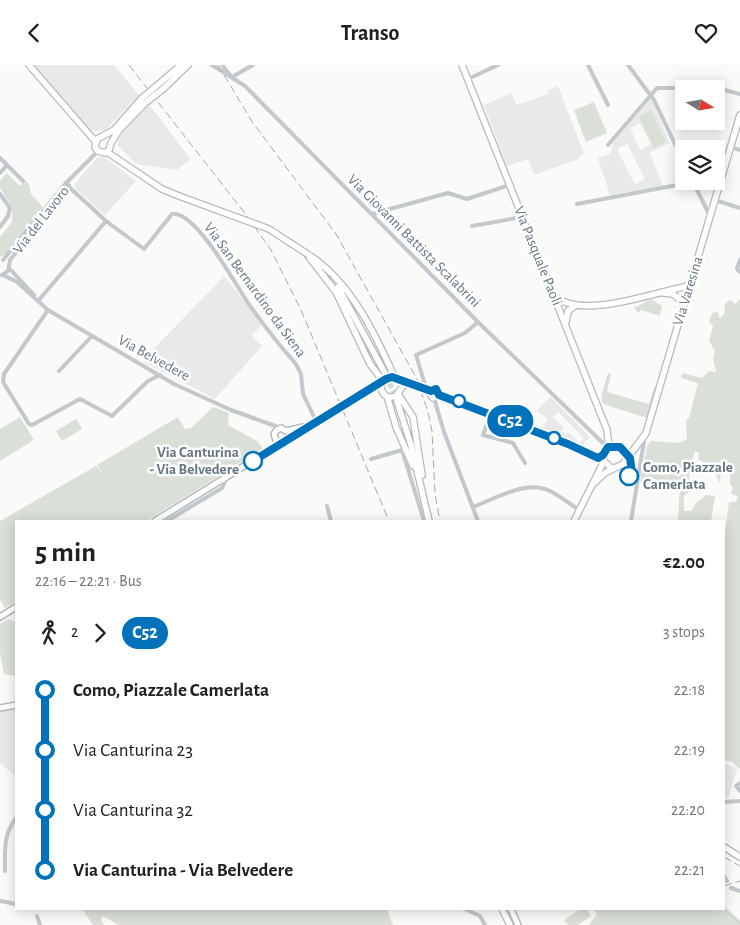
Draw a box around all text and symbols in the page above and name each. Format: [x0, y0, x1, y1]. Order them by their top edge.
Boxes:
icon: back [20, 19, 48, 47]
icon: heart [692, 19, 720, 47]
text: Transo [341, 22, 399, 44]
north arrow [675, 80, 725, 130]
map controls [675, 80, 725, 190]
button: layers [675, 140, 725, 190]
street label: Via Giovanni Battista Scalabrini [345, 172, 483, 310]
street label: Via del Lavoro [10, 184, 72, 256]
street label: Via Pasquale Paoli [511, 204, 565, 308]
street label: Via San Bernardino da Siena [201, 220, 309, 360]
street label: Via Varesina [670, 255, 706, 327]
street label: Via Belvedere [116, 332, 192, 384]
unlabelled marker [452, 394, 466, 408]
line badge: C52 [481, 405, 539, 437]
text: C52 [497, 412, 523, 430]
unlabelled marker [547, 431, 561, 445]
place label: Via Canturina - Via Belvedere [150, 445, 239, 477]
marker: Via Canturina - Via Belvedere [243, 451, 263, 471]
place label: Como, Piazzale Camerlata [643, 460, 733, 492]
marker: Como, Piazzale Camerlata [619, 466, 639, 486]
text: 5 min [35, 539, 96, 567]
text: €2.00 [663, 553, 705, 572]
text: 22:16 – 22:21 · Bus [35, 573, 142, 589]
icon: walk [35, 619, 63, 647]
icon: forward [86, 619, 114, 647]
text: 2 [71, 624, 78, 640]
text: C52 [132, 624, 158, 642]
text: 3 stops [663, 624, 705, 640]
text: Como, Piazzale Camerlata [73, 681, 269, 700]
text: 22:18 [674, 682, 705, 698]
text: Via Canturina 23 [73, 741, 193, 760]
text: 22:19 [674, 742, 705, 758]
text: Via Canturina 32 [73, 801, 193, 820]
text: 22:20 [671, 802, 705, 818]
text: Via Canturina - Via Belvedere [73, 861, 293, 880]
text: 22:21 [674, 862, 705, 878]

